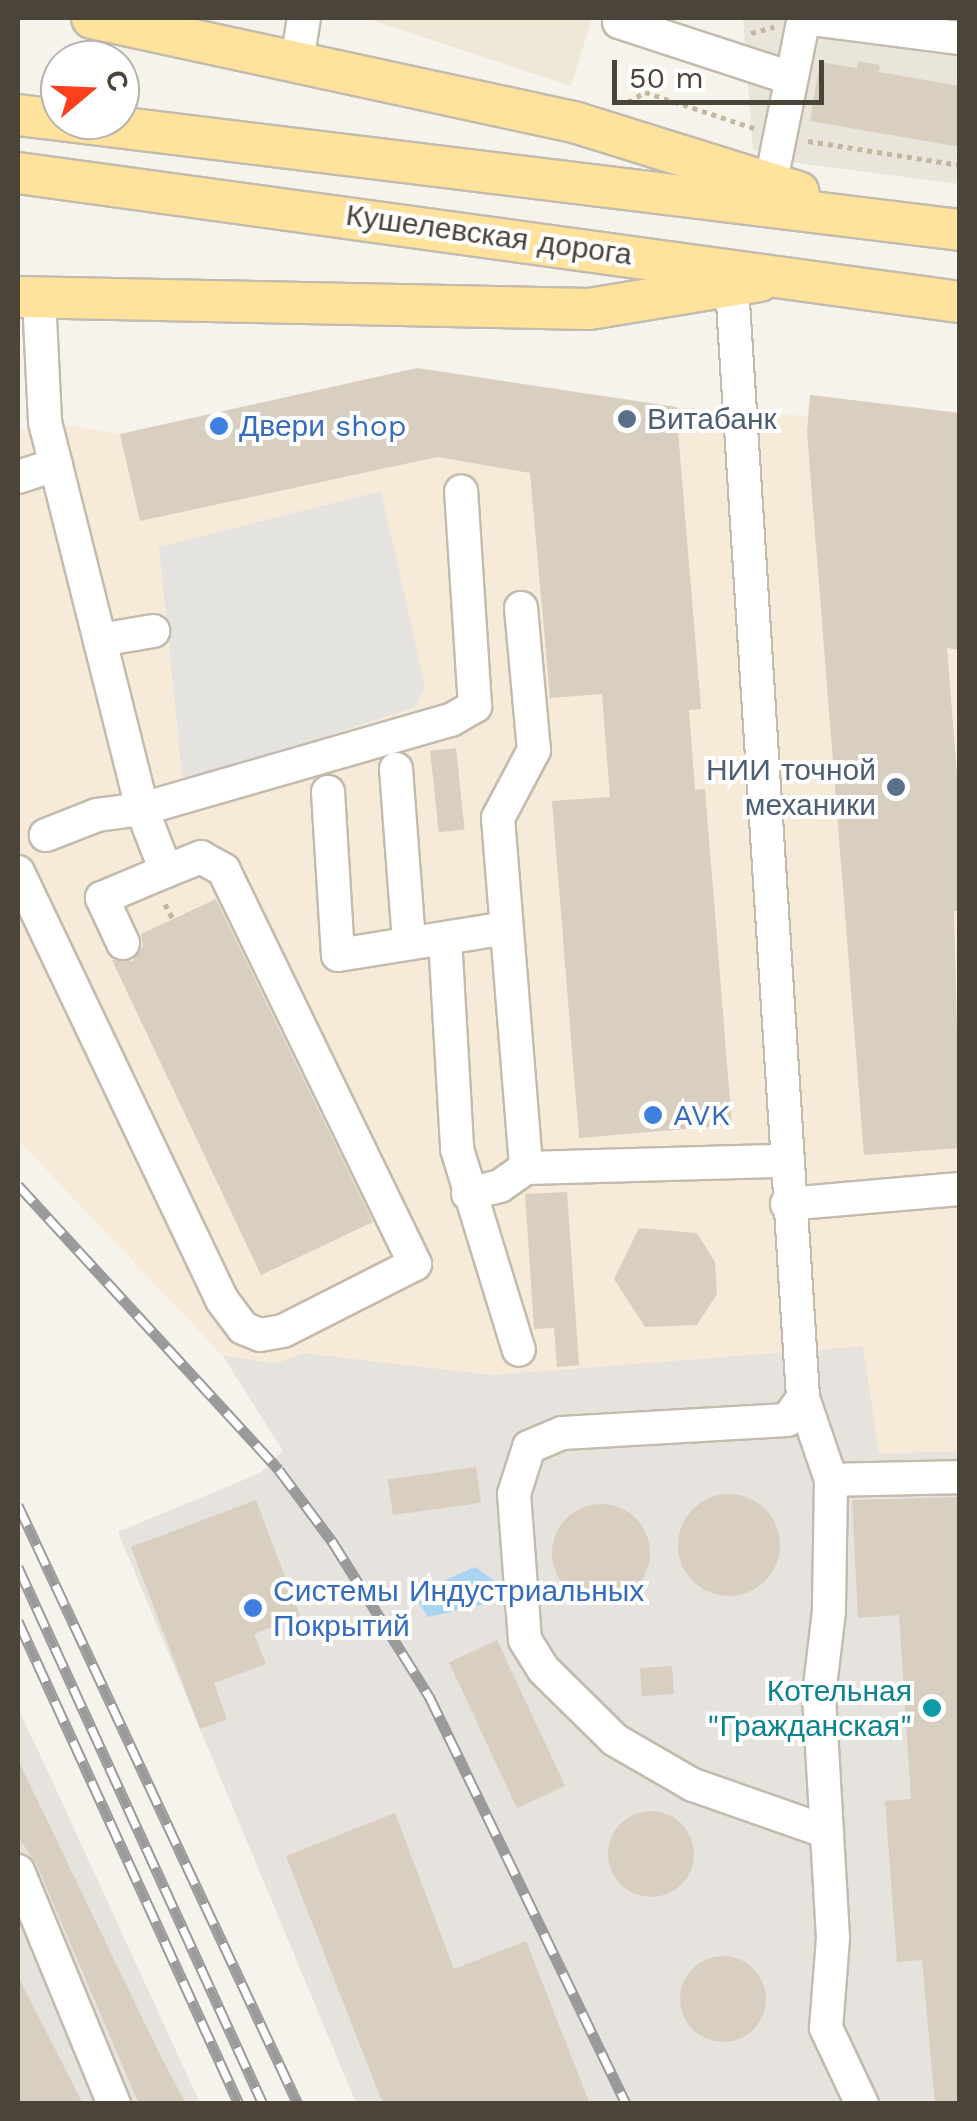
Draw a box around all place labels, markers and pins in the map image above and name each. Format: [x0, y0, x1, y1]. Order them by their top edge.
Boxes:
place label: Витабанк [647, 401, 777, 437]
place label: Двери shop [239, 408, 406, 444]
marker: Витабанк [616, 408, 638, 430]
marker: Двери shop [208, 415, 230, 437]
place label: НИИ точной механики [706, 752, 876, 822]
marker: НИИ точной механики [885, 776, 907, 798]
place label: AVK [673, 1097, 730, 1133]
marker: AVK [642, 1104, 664, 1126]
place label: Системы Индустриальных Покрытий [273, 1573, 644, 1644]
marker: Системы Индустриальных Покрытий [242, 1597, 264, 1619]
place label: Котельная "Гражданская" [707, 1673, 912, 1744]
marker: Котельная "Гражданская" [921, 1697, 943, 1719]

